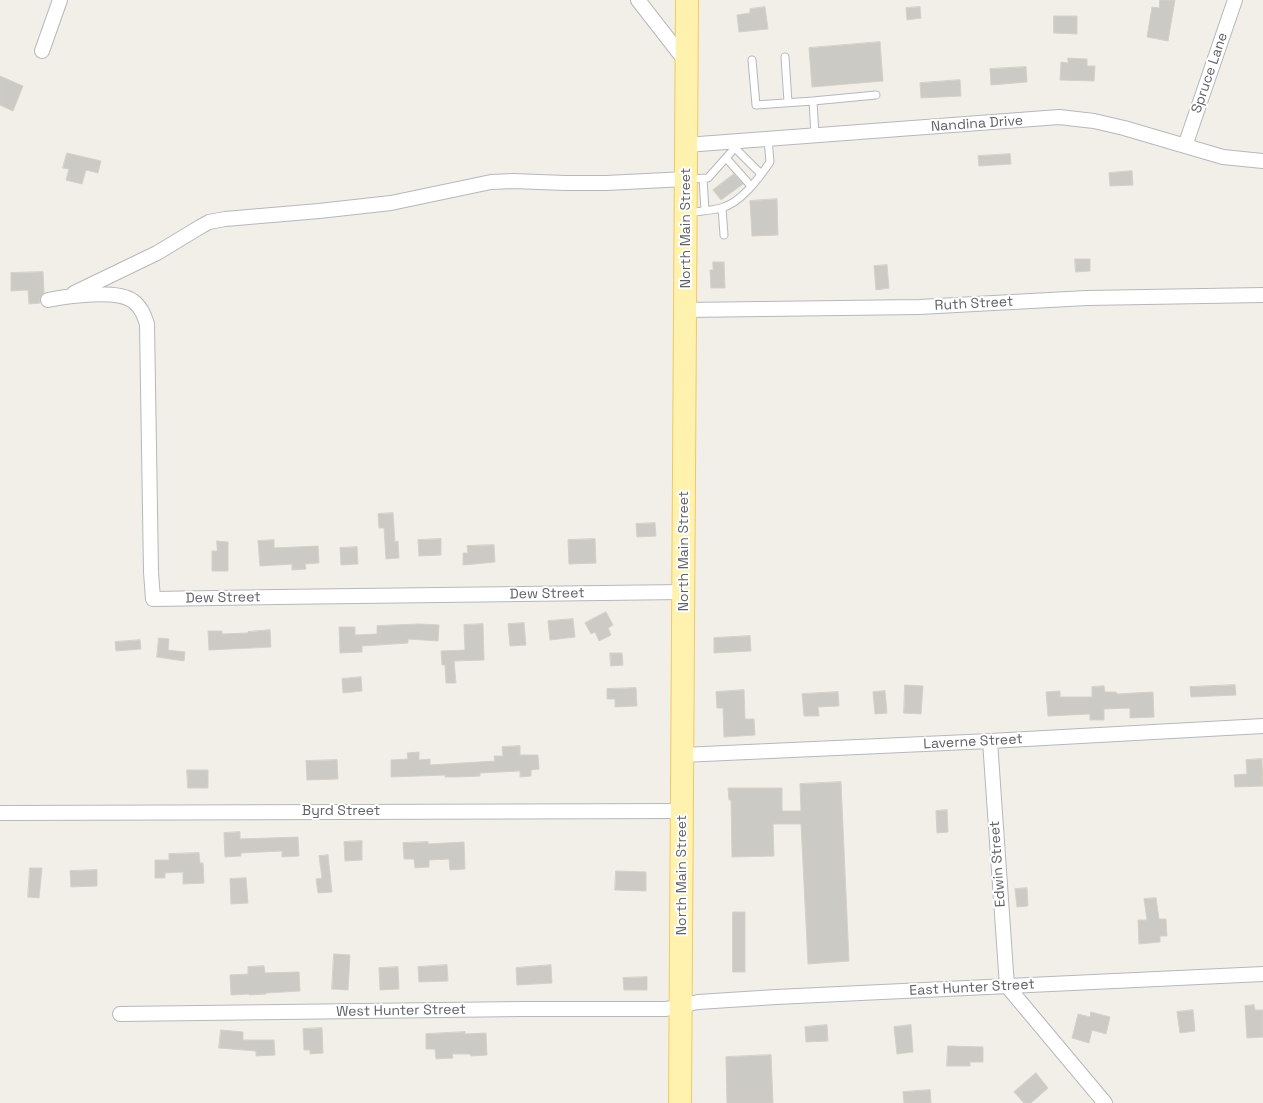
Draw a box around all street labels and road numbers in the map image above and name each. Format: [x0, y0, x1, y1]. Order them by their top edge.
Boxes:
street label: Spruce Lane [1188, 30, 1232, 116]
street label: Nandina Drive [930, 112, 1024, 136]
street label: North Main Street [678, 168, 694, 288]
street label: Ruth Street [934, 294, 1014, 314]
street label: North Main Street [676, 491, 692, 611]
street label: Dew Street [509, 585, 585, 603]
street label: Dew Street [185, 589, 261, 607]
street label: Laverne Street [923, 731, 1023, 753]
street label: Byrd Street [302, 803, 380, 819]
street label: North Main Street [674, 815, 690, 935]
street label: Edwin Street [987, 820, 1009, 908]
street label: East Hunter Street [909, 976, 1035, 1000]
street label: West Hunter Street [336, 1001, 466, 1021]

